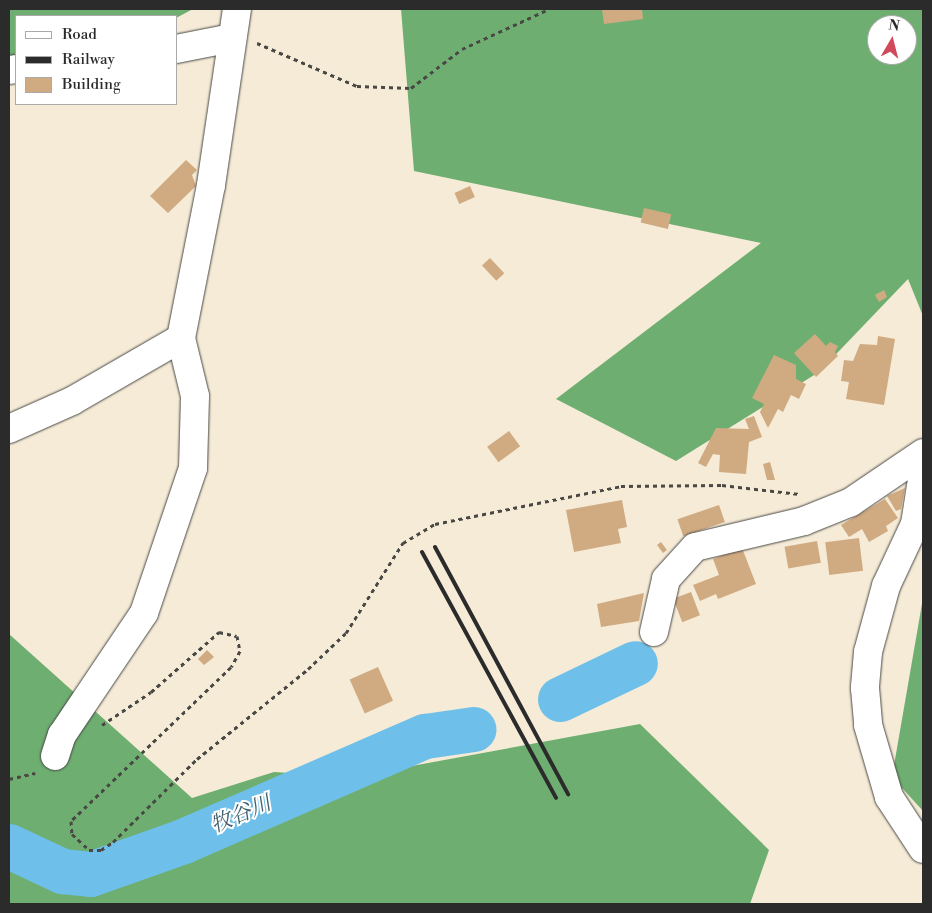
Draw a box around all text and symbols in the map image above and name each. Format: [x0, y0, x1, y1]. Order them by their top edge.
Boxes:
legend [15, 15, 178, 105]
north arrow [867, 15, 917, 65]
text: N [887, 16, 901, 36]
text: Road [62, 25, 97, 44]
text: Railway [62, 50, 115, 69]
text: Building [62, 75, 121, 94]
water label: 牧谷川 [207, 791, 275, 839]

